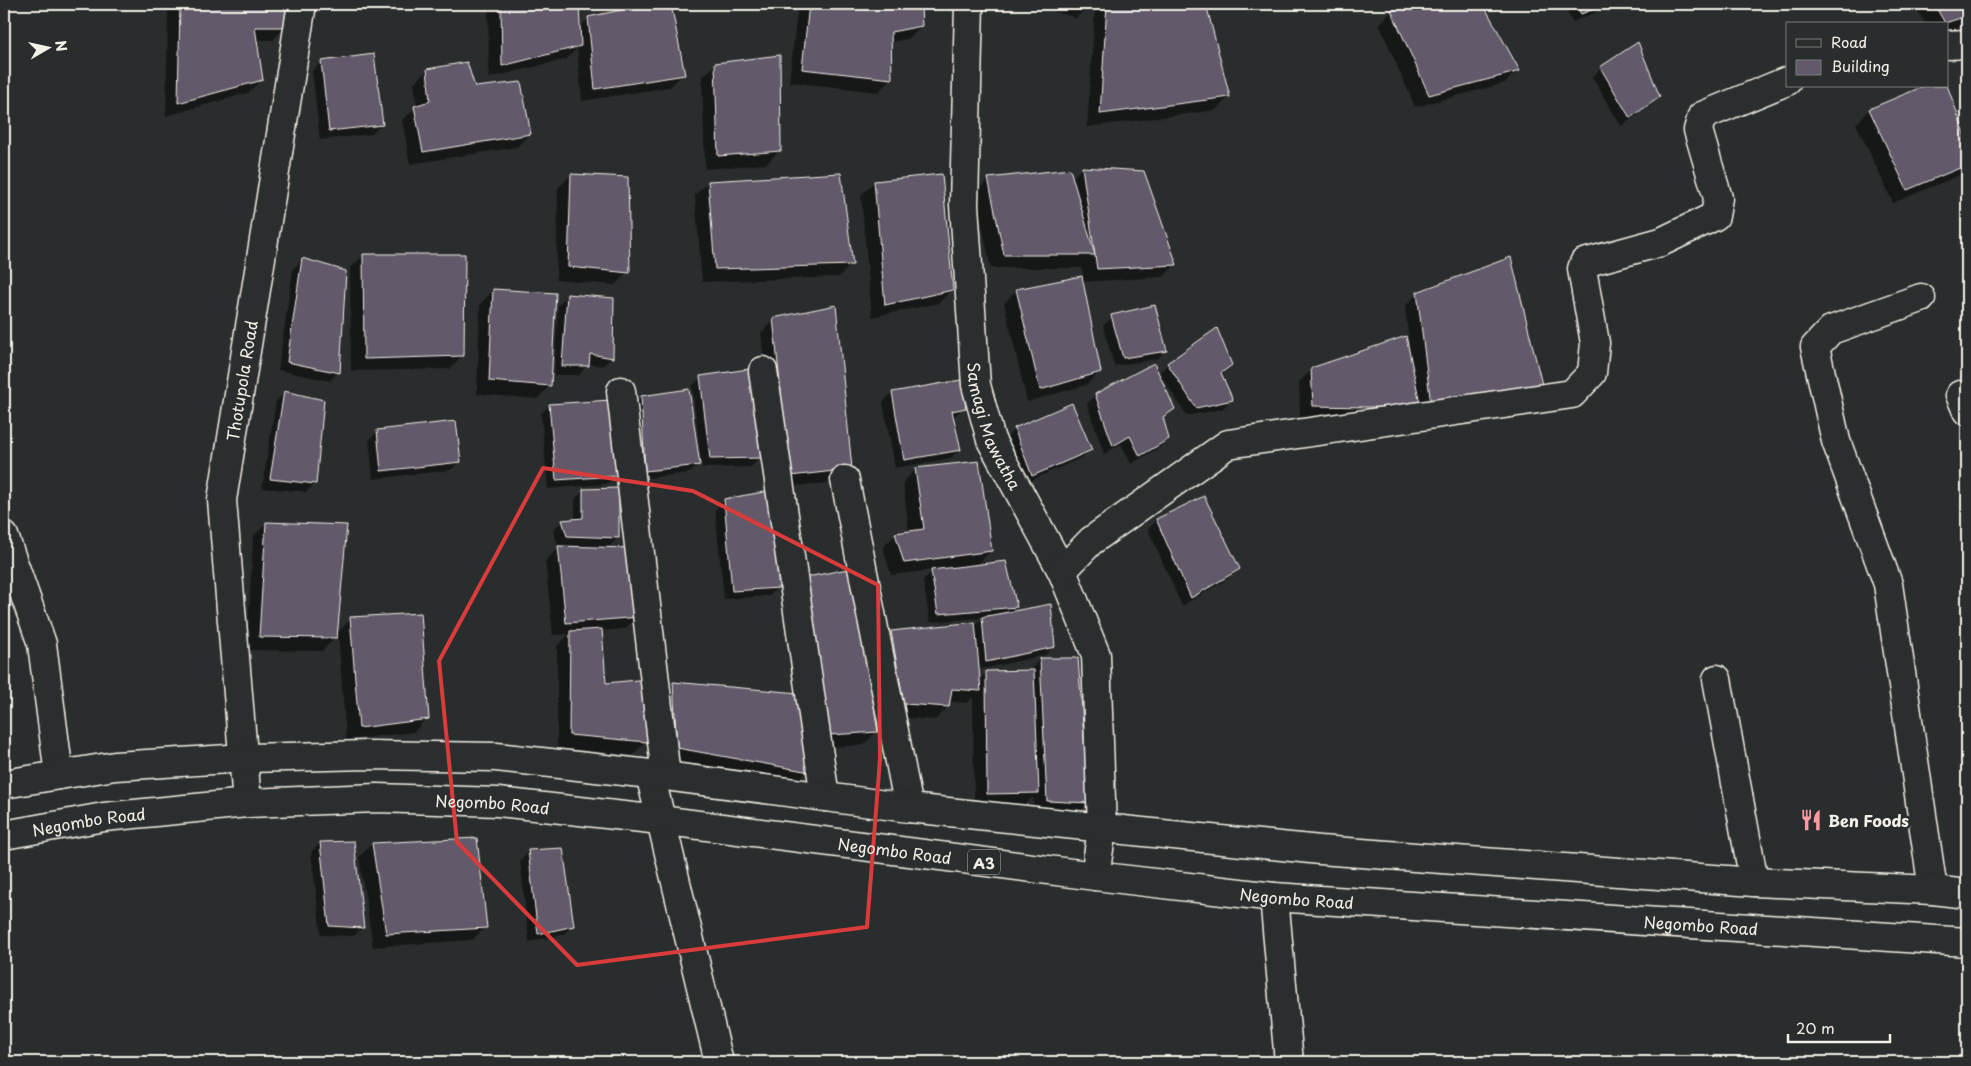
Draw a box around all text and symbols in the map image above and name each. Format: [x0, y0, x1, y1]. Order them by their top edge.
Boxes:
north arrow [22, 22, 72, 72]
legend [1786, 22, 1948, 88]
text: Road [1831, 30, 1867, 53]
text: N [50, 39, 73, 53]
text: Building [1831, 54, 1890, 77]
street label: Thotupola Road [220, 318, 263, 443]
street label: Samagi Mawatha [963, 361, 1028, 494]
street label: Negombo Road [435, 788, 551, 820]
street label: Negombo Road [30, 801, 147, 842]
restaurant icon: Ben Foods [1798, 807, 1824, 833]
place label: Ben Foods [1828, 808, 1909, 832]
street label: Negombo Road [836, 831, 953, 869]
road number: A3 [968, 850, 1000, 874]
street label: Negombo Road [1238, 881, 1355, 914]
street label: Negombo Road [1643, 909, 1759, 940]
scale bar [1788, 1011, 1891, 1043]
text: 20 m [1796, 1016, 1835, 1039]

